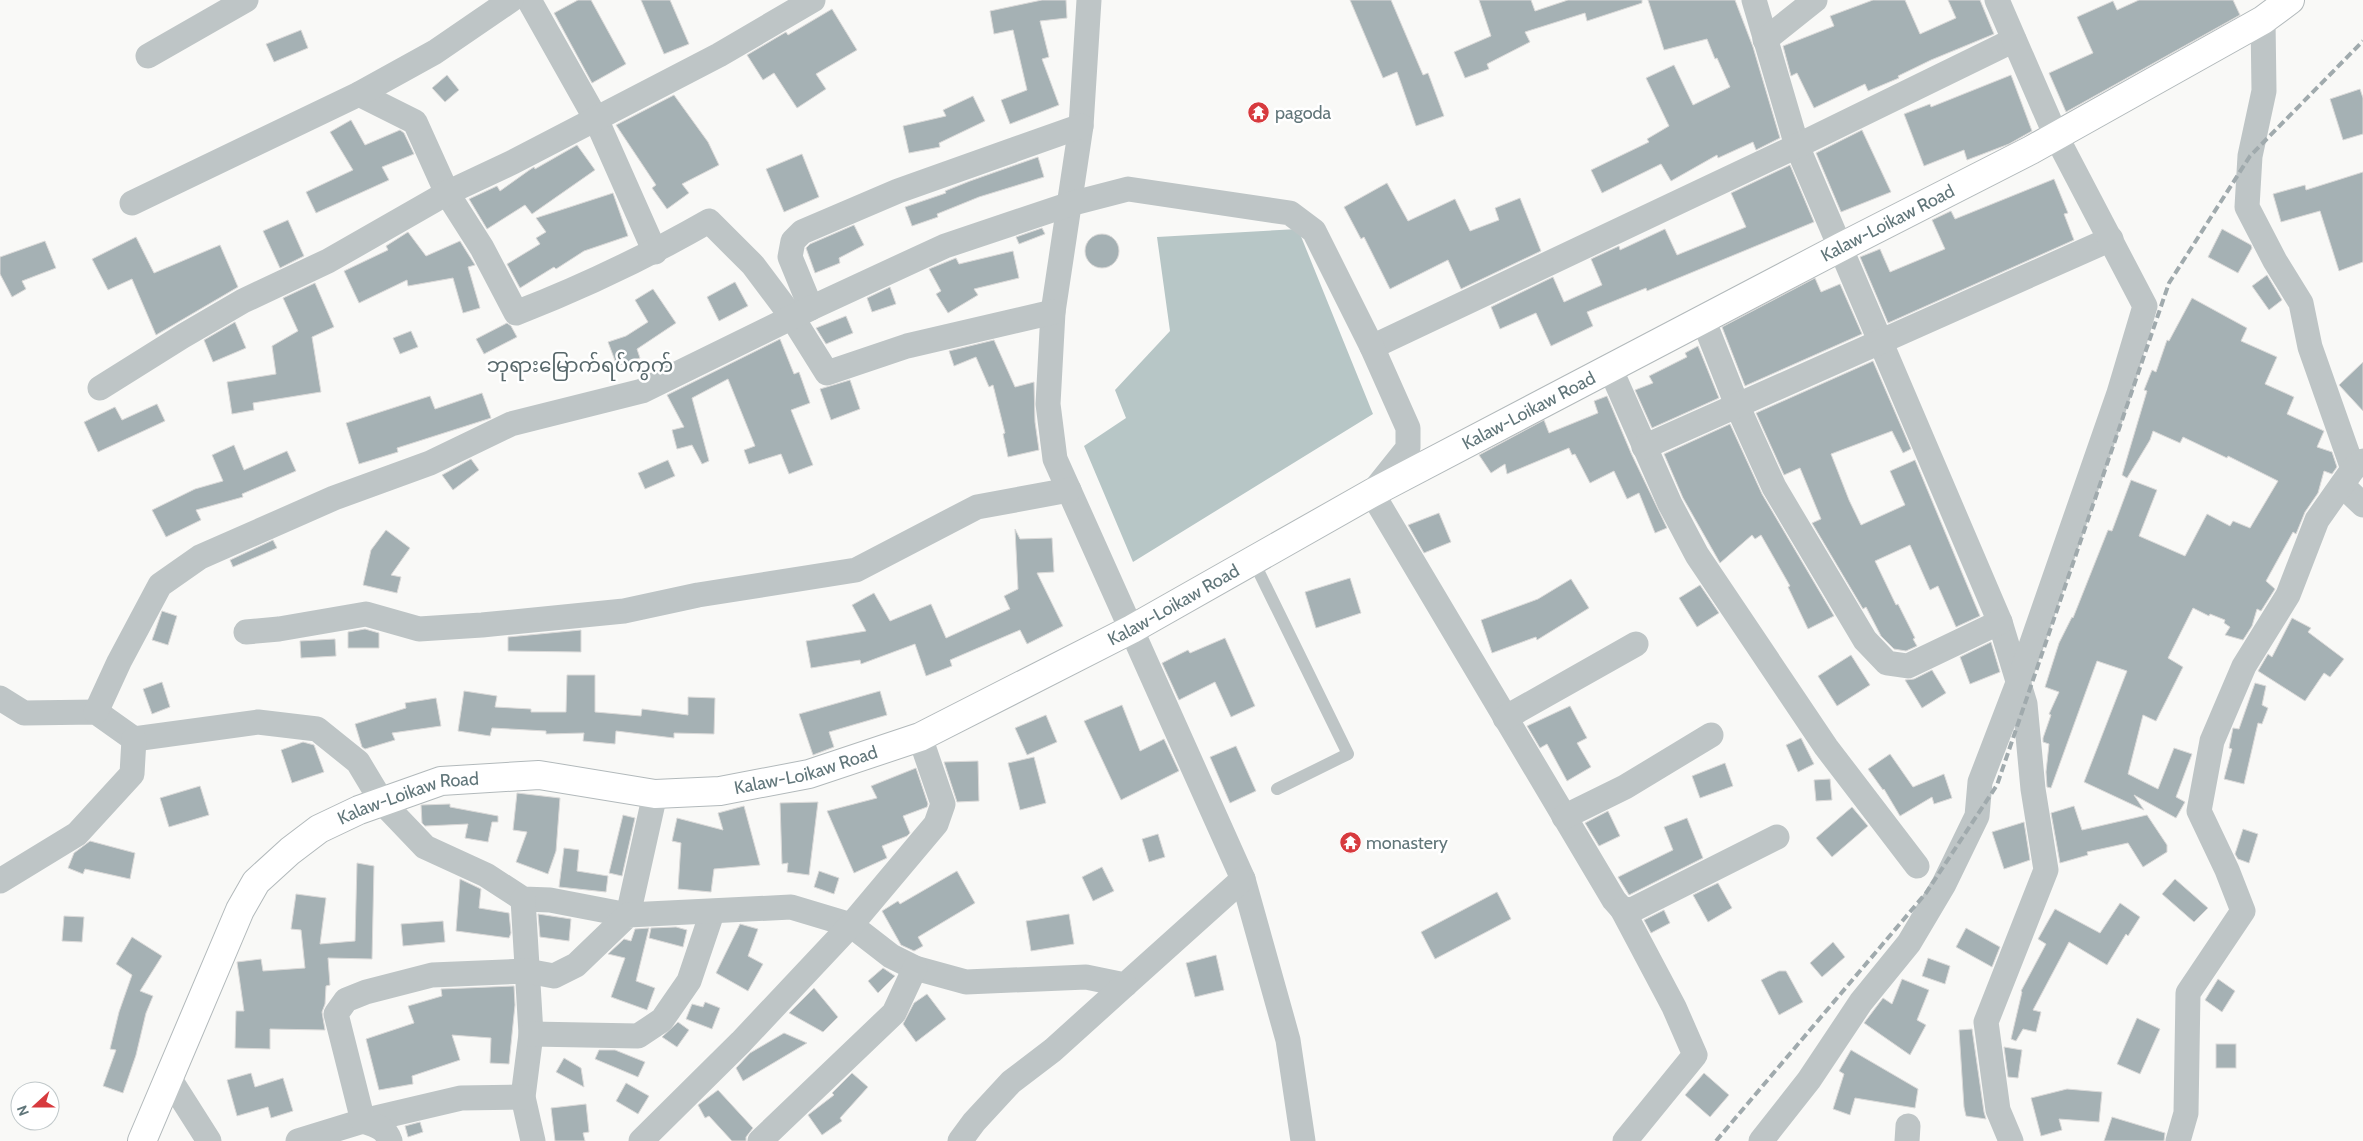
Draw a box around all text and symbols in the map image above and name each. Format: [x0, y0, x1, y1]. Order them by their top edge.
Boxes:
temple icon: pagoda [1247, 101, 1271, 125]
place label: pagoda [1275, 102, 1332, 124]
street label: Kalaw-Loikaw Road [1817, 180, 1958, 267]
district label: ဘုရားမြောက်ရပ်ကွက် [487, 351, 673, 382]
street label: Kalaw-Loikaw Road [1458, 367, 1599, 455]
street label: Kalaw-Loikaw Road [1104, 560, 1243, 651]
street label: Kalaw-Loikaw Road [732, 741, 880, 799]
street label: Kalaw-Loikaw Road [334, 768, 479, 830]
temple icon: monastery [1338, 831, 1362, 855]
place label: monastery [1366, 832, 1448, 854]
north arrow [10, 1081, 60, 1131]
text: N [13, 1103, 33, 1119]

